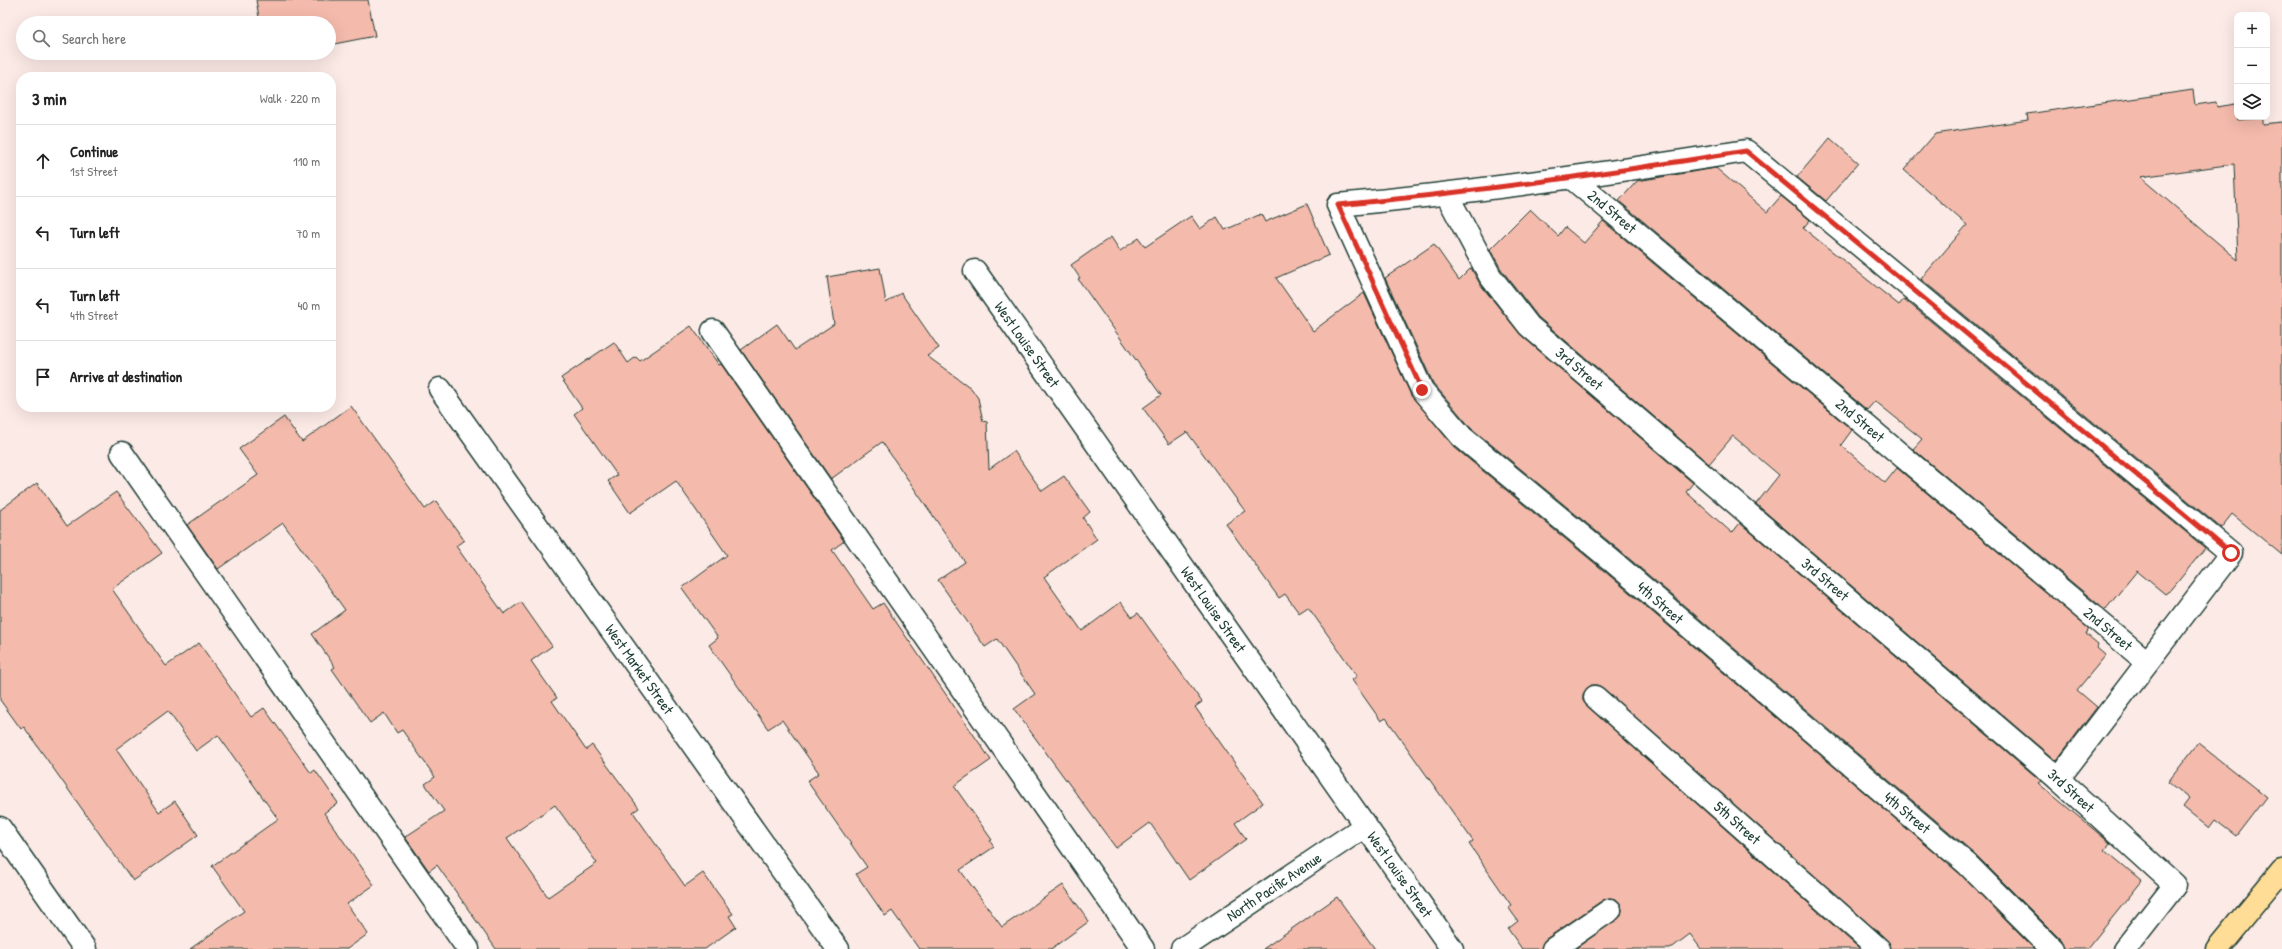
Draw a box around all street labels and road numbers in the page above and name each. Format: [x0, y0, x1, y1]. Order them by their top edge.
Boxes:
street label: 2nd Street [1583, 185, 1642, 239]
street label: West Louise Street [990, 297, 1065, 392]
street label: 3rd Street [1551, 342, 1608, 395]
street label: 2nd Street [1831, 393, 1890, 447]
street label: 3rd Street [1797, 553, 1854, 606]
street label: West Louise Street [1176, 562, 1252, 657]
street label: 4th Street [1633, 577, 1689, 629]
street label: 2nd Street [2079, 602, 2138, 656]
street label: West Market Street [600, 620, 679, 719]
street label: 3rd Street [2043, 764, 2100, 818]
street label: 4th Street [1879, 787, 1936, 839]
street label: 5th Street [1709, 796, 1766, 850]
street label: West Louise Street [1362, 827, 1438, 922]
street label: North Pacific Avenue [1222, 847, 1326, 926]

